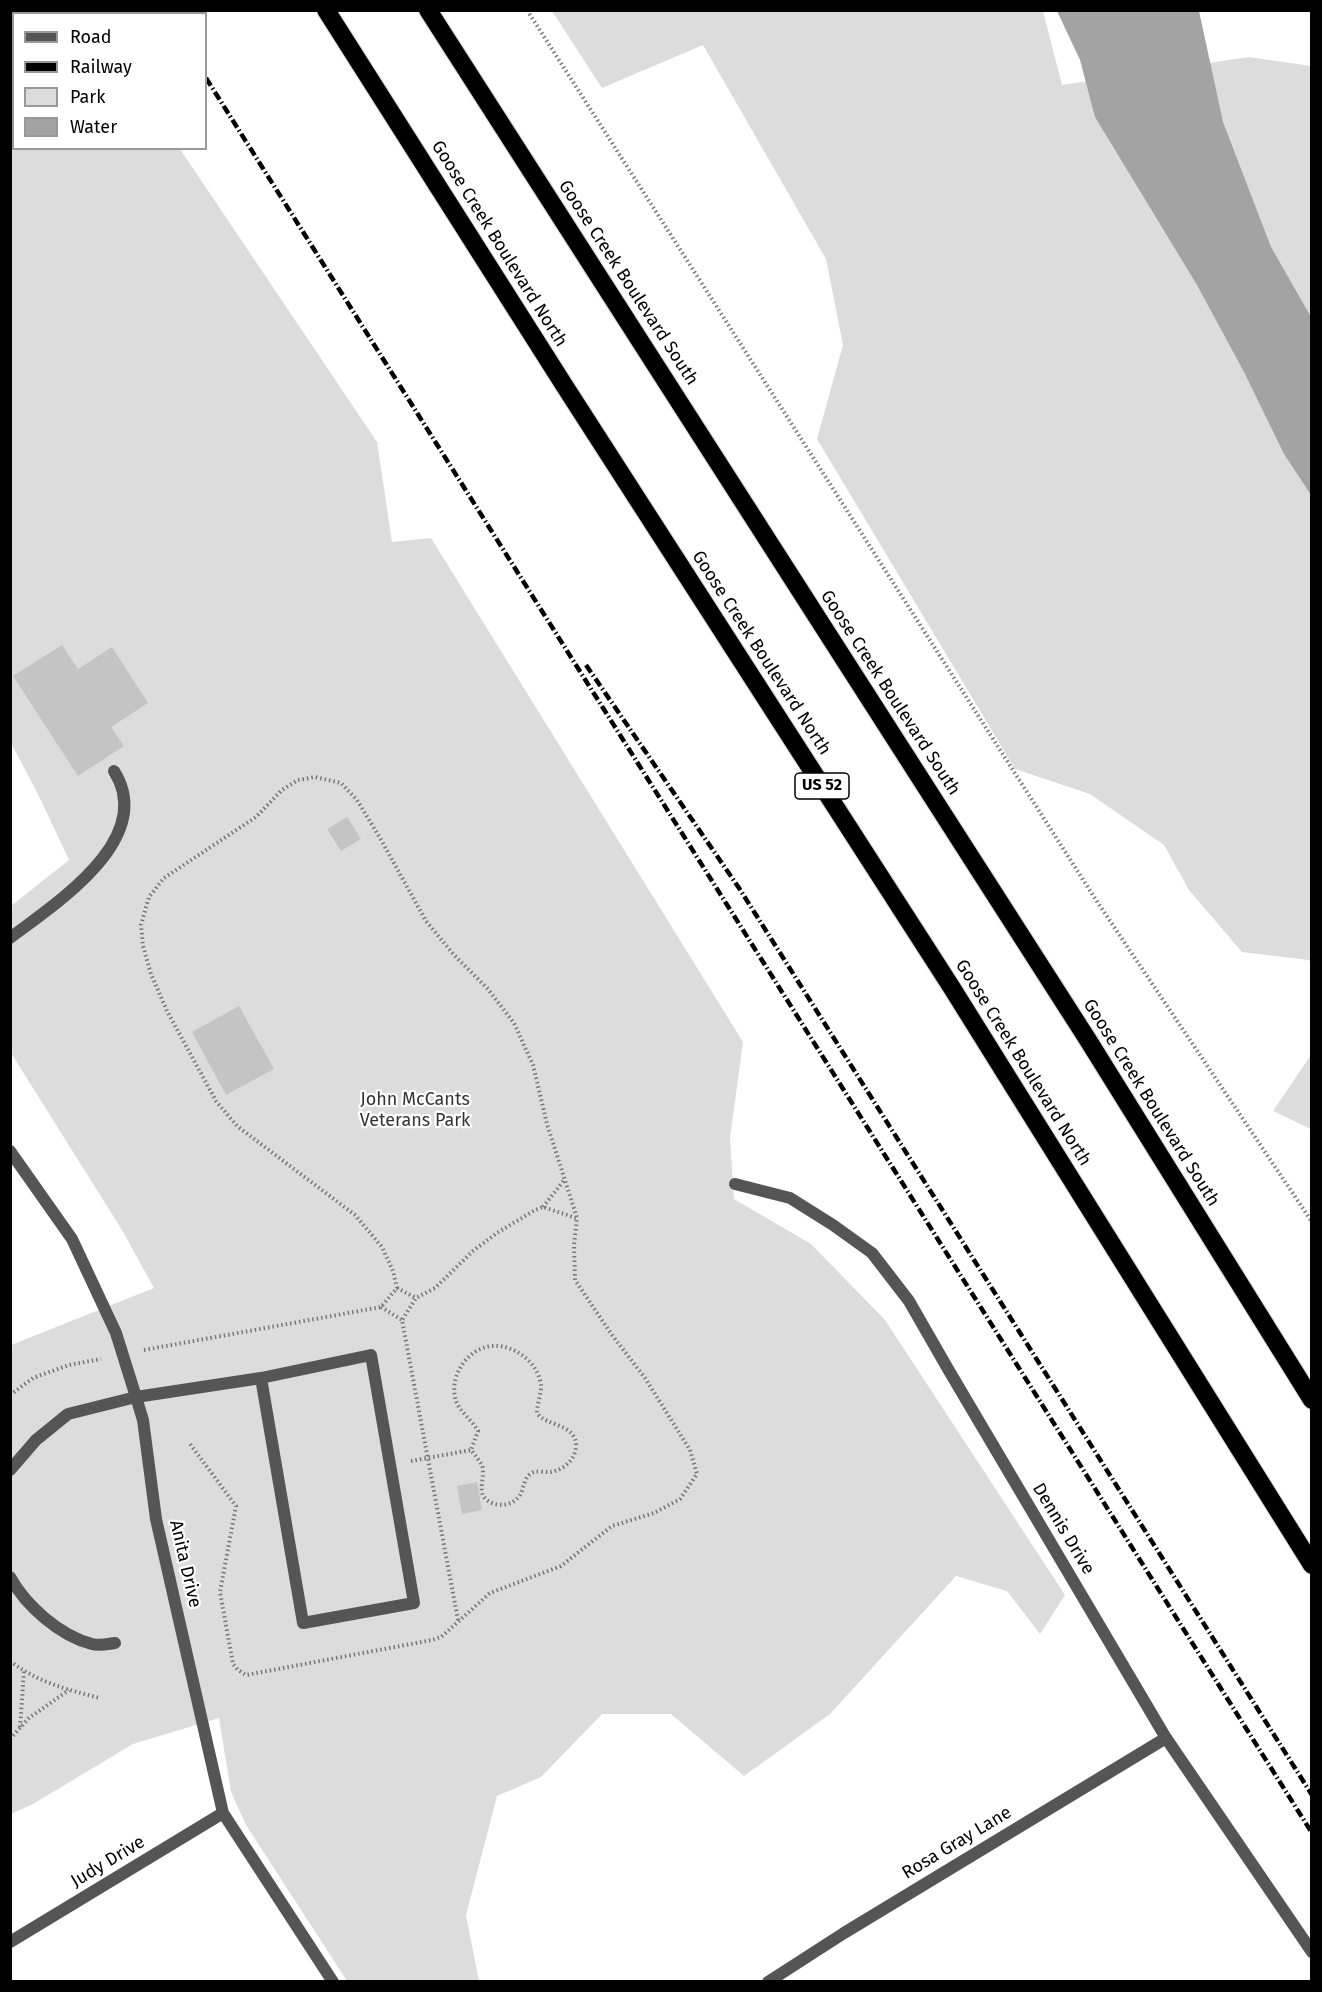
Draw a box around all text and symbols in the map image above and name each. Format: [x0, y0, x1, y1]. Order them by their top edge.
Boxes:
legend [12, 12, 207, 150]
text: Road [70, 26, 112, 48]
text: Railway [70, 56, 132, 78]
text: Park [70, 86, 105, 108]
text: Water [70, 116, 117, 138]
street label: Goose Creek Boulevard North [426, 137, 572, 351]
street label: Goose Creek Boulevard South [554, 176, 702, 390]
street label: Goose Creek Boulevard North [687, 547, 835, 759]
street label: Goose Creek Boulevard South [816, 586, 964, 800]
road number: US 52 [795, 773, 849, 799]
street label: Goose Creek Boulevard North [950, 956, 1096, 1170]
street label: Goose Creek Boulevard South [1078, 995, 1224, 1211]
park label: John McCants Veterans Park [360, 1089, 470, 1132]
street label: Dennis Drive [1027, 1479, 1099, 1579]
street label: Anita Drive [164, 1518, 206, 1610]
street label: Rosa Gray Lane [898, 1802, 1016, 1884]
street label: Judy Drive [67, 1831, 149, 1893]

